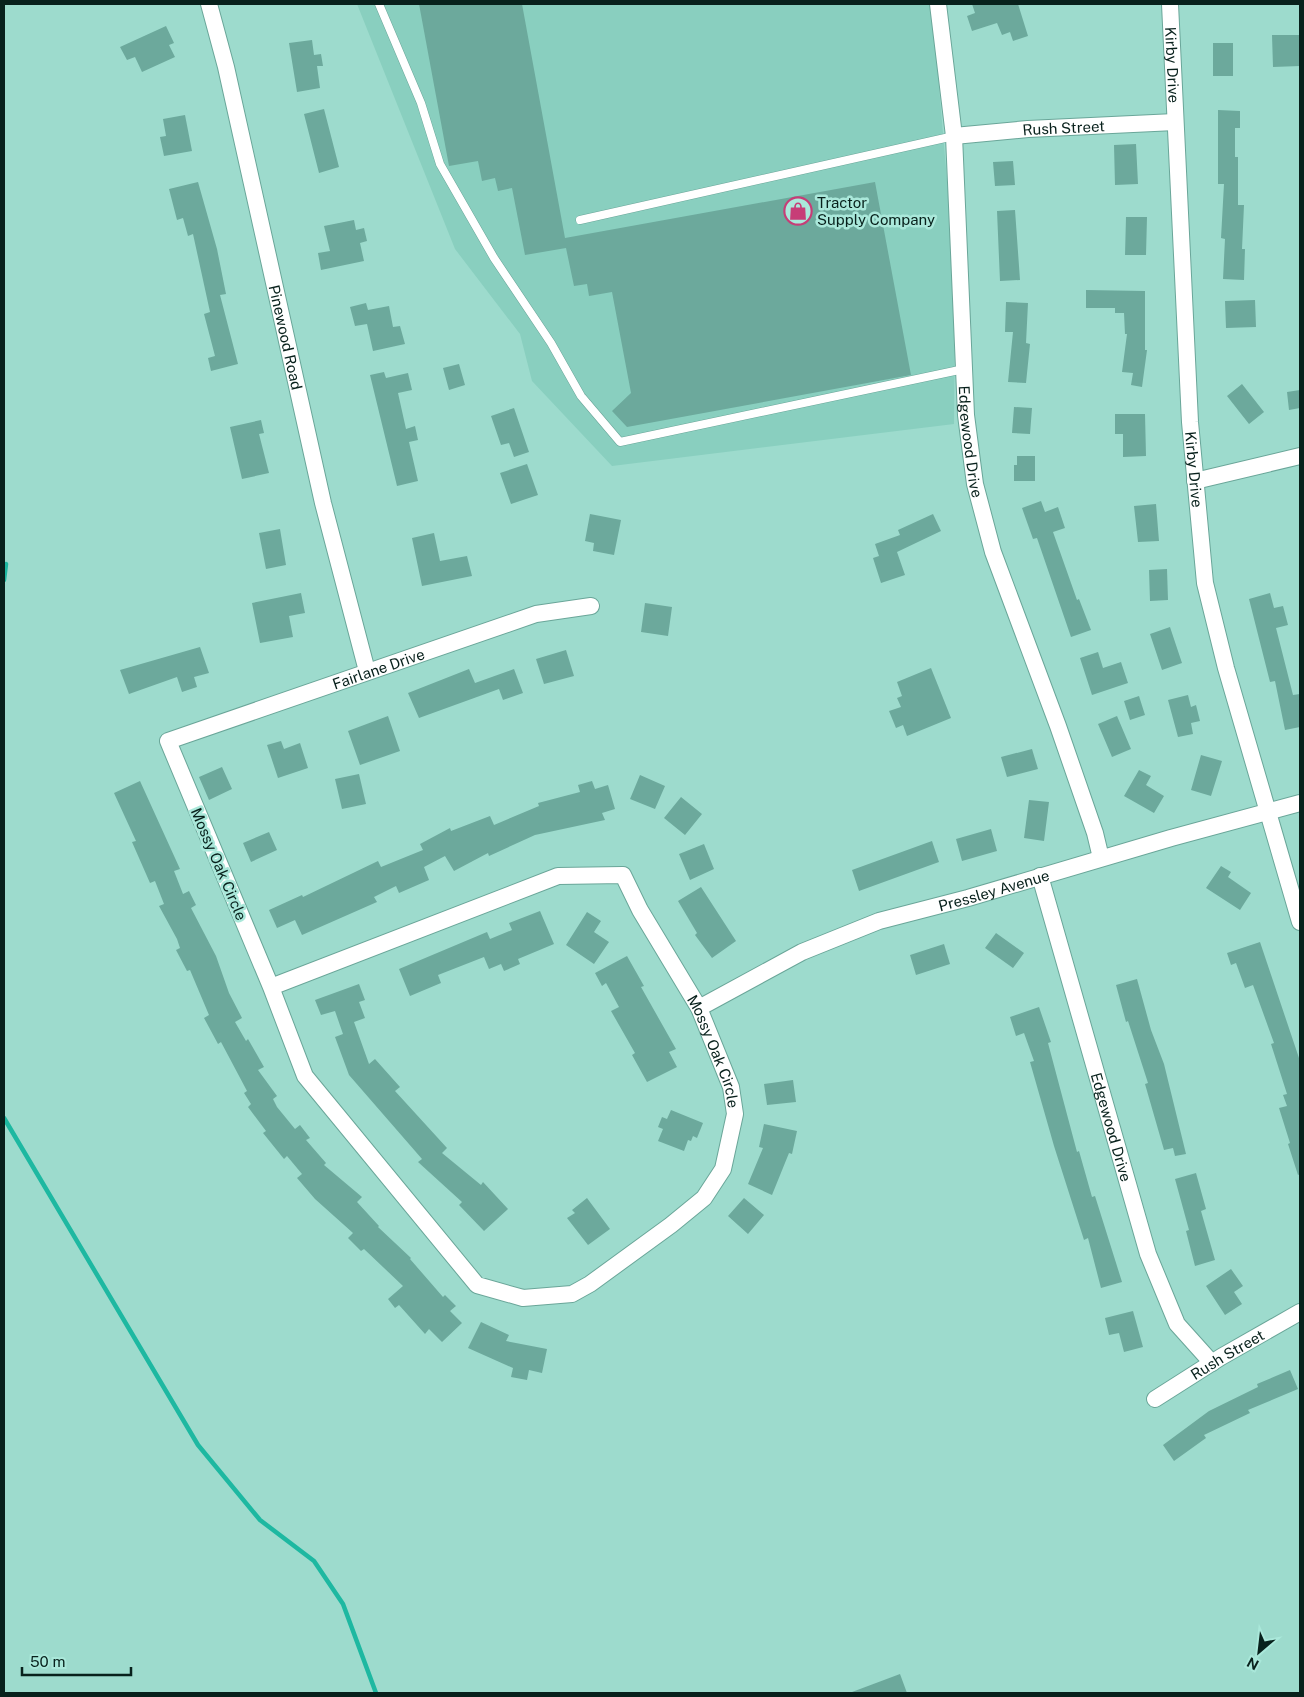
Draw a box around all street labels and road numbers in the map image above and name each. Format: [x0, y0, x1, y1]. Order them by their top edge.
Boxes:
street label: Kirby Drive [1163, 26, 1183, 103]
street label: Rush Street [1022, 117, 1105, 138]
street label: Pinewood Road [266, 283, 306, 391]
street label: Edgewood Drive [956, 385, 987, 499]
street label: Kirby Drive [1182, 431, 1206, 508]
street label: Fairlane Drive [330, 645, 426, 692]
street label: Mossy Oak Circle [188, 805, 250, 923]
street label: Pressley Avenue [936, 866, 1051, 914]
street label: Mossy Oak Circle [684, 991, 742, 1109]
street label: Edgewood Drive [1088, 1070, 1135, 1183]
street label: Rush Street [1187, 1326, 1267, 1383]

